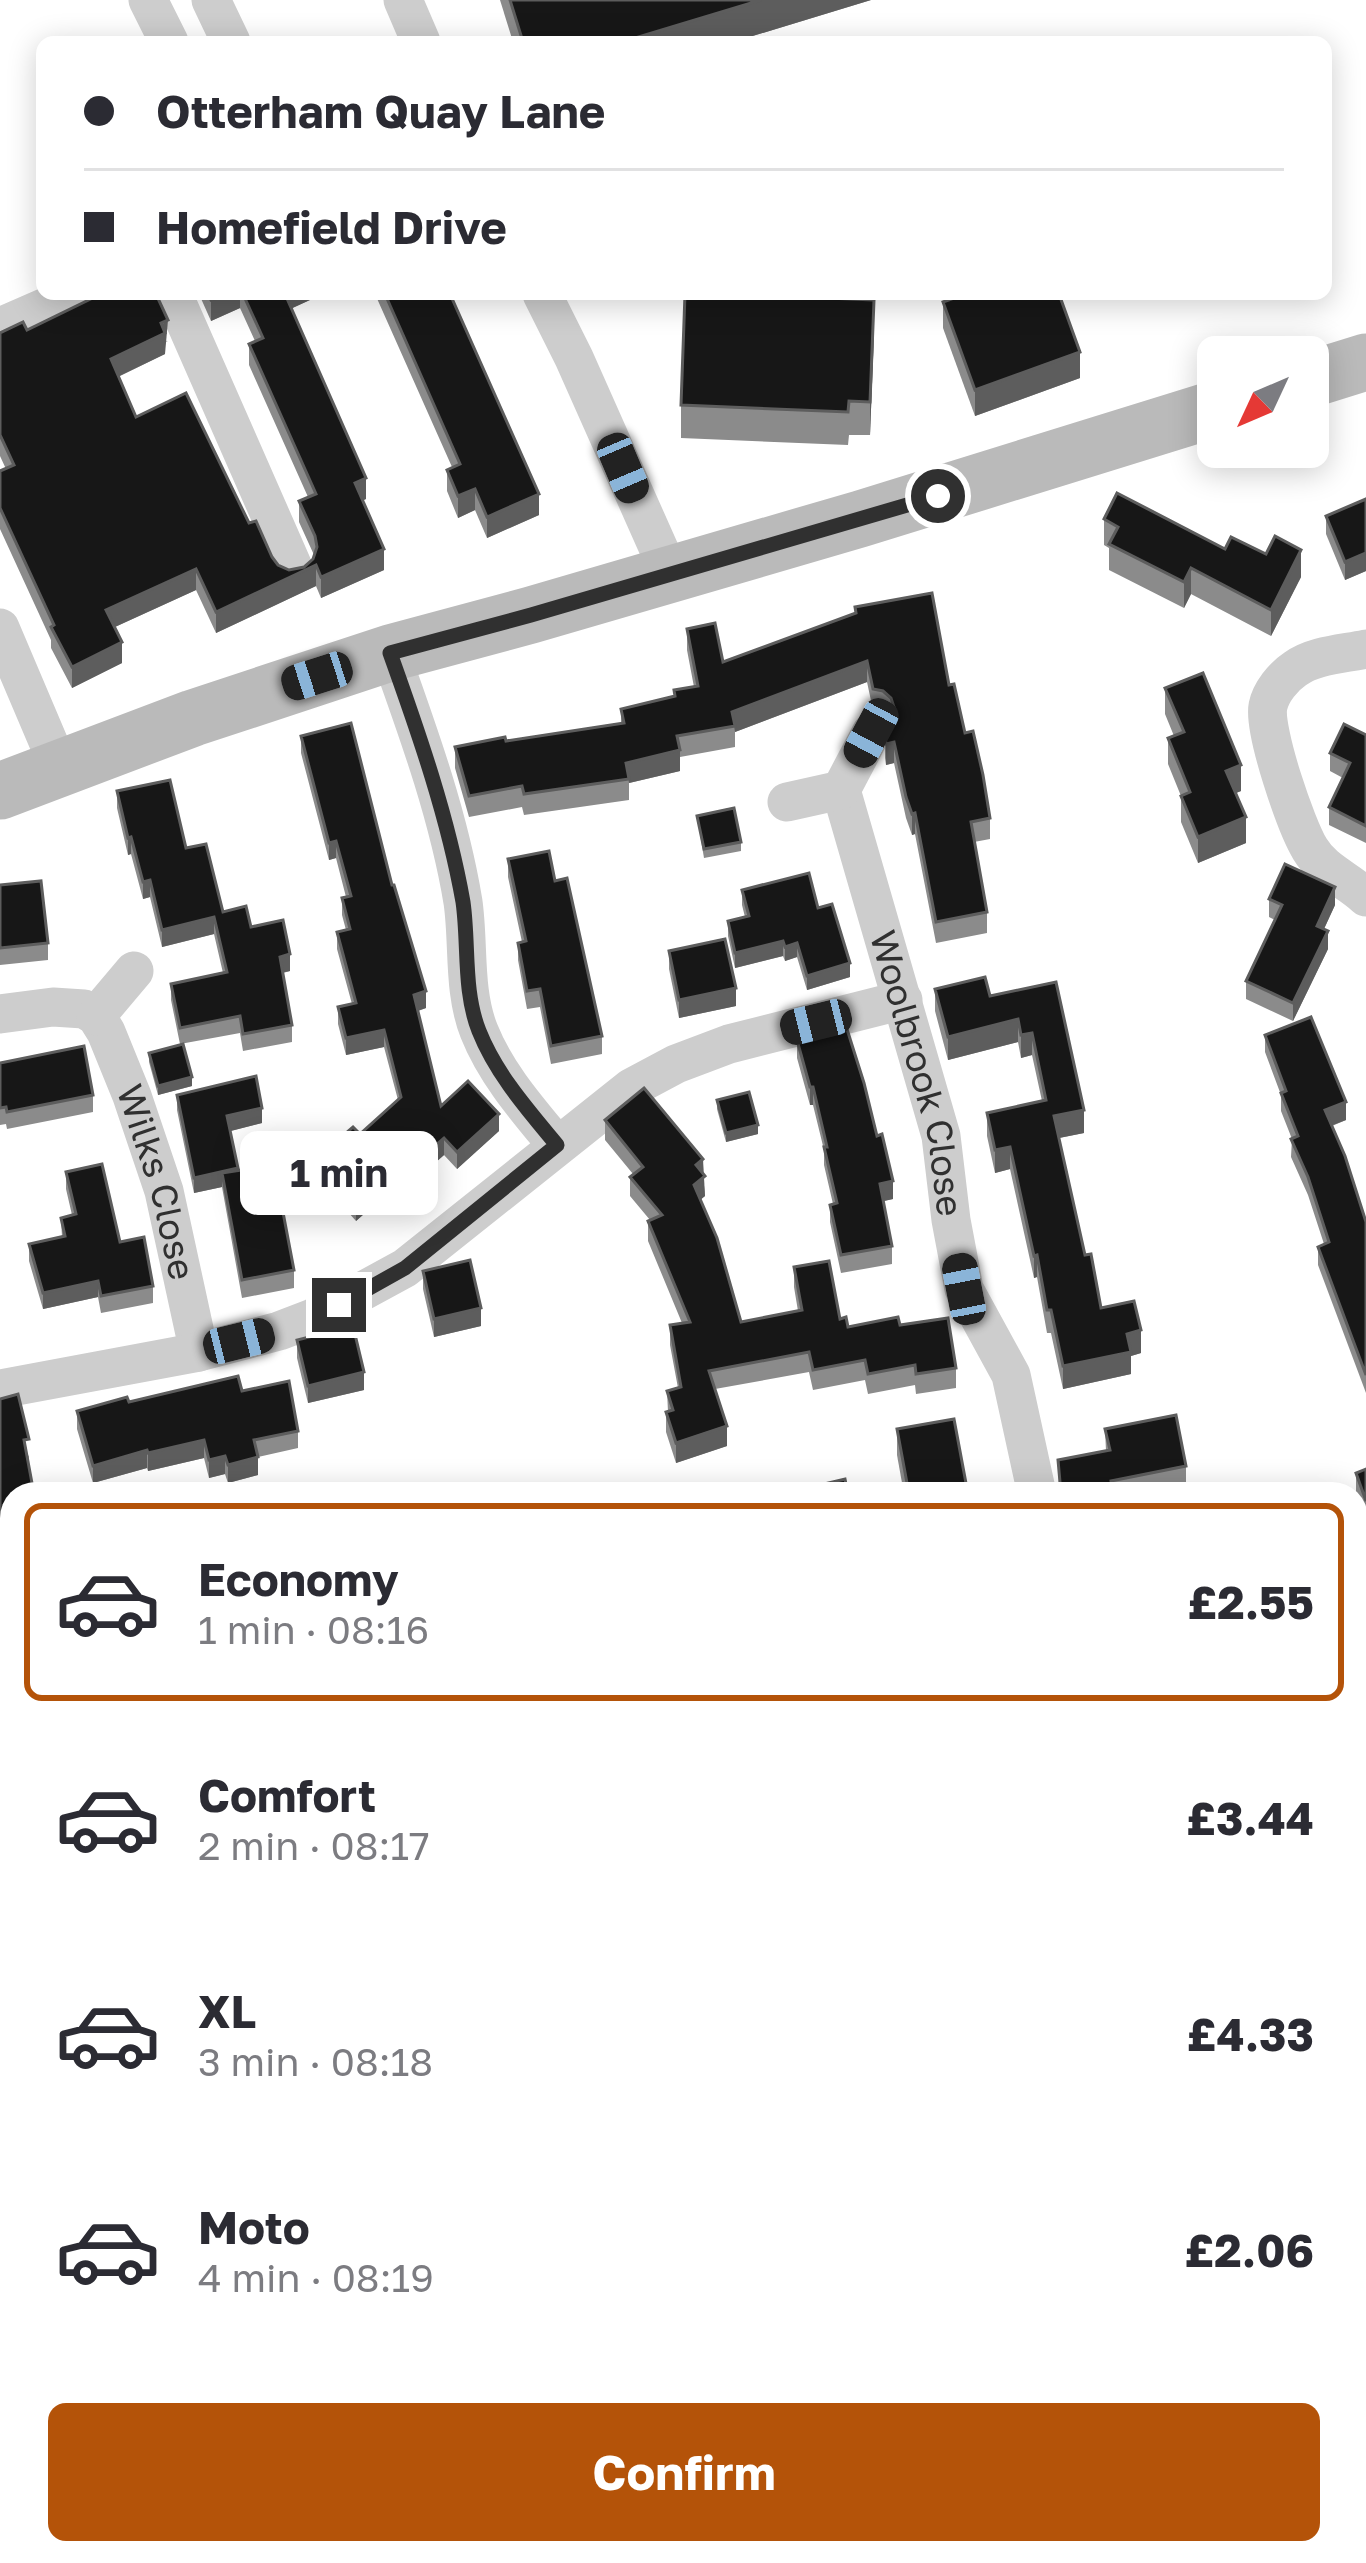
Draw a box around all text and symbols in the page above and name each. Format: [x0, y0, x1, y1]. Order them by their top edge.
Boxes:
text: Otterham Quay Lane [156, 84, 605, 138]
text: Homefield Drive [156, 200, 507, 254]
north arrow [1197, 336, 1329, 468]
map controls [1197, 336, 1329, 468]
car [592, 428, 654, 508]
route start [911, 469, 965, 523]
car [277, 648, 357, 704]
car [838, 693, 904, 773]
street label: Woolbrook Close [862, 925, 972, 1219]
car [777, 996, 855, 1048]
street label: Wilks Close [109, 1078, 205, 1284]
callout: 1 min [240, 1131, 438, 1215]
text: 1 min [290, 1149, 388, 1196]
car [939, 1250, 989, 1328]
route end [312, 1278, 366, 1332]
car [200, 1315, 278, 1367]
icon: car [54, 1548, 162, 1656]
text: Economy [198, 1552, 399, 1606]
text: £2.55 [1188, 1575, 1314, 1629]
text: 1 min · 08:16 [198, 1606, 429, 1653]
icon: car [54, 1764, 162, 1872]
text: Comfort [198, 1768, 376, 1822]
text: £3.44 [1186, 1791, 1314, 1845]
text: 2 min · 08:17 [198, 1822, 430, 1869]
icon: car [54, 1980, 162, 2088]
text: XL [198, 1984, 256, 2038]
text: £4.33 [1187, 2007, 1314, 2061]
text: 3 min · 08:18 [198, 2038, 433, 2085]
icon: car [54, 2196, 162, 2304]
text: Moto [198, 2200, 310, 2254]
text: £2.06 [1185, 2223, 1314, 2277]
text: 4 min · 08:19 [198, 2254, 434, 2301]
button: Confirm [48, 2403, 1320, 2541]

